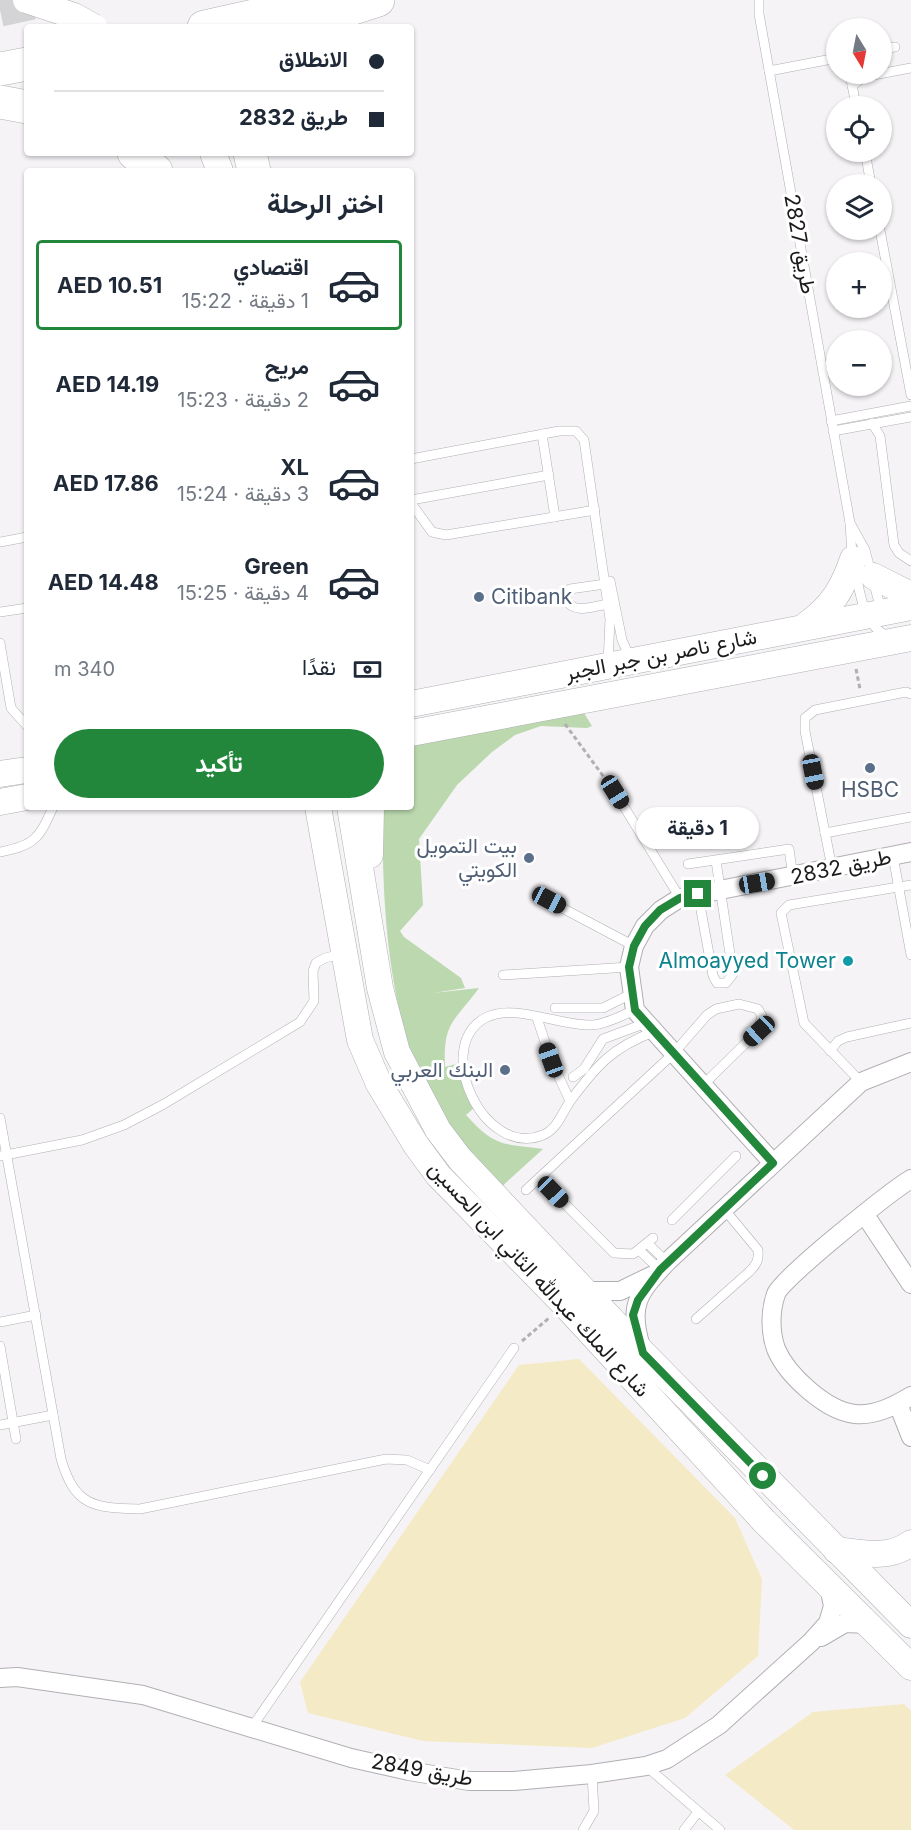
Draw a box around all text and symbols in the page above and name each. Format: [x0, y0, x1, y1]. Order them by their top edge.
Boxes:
north arrow [826, 18, 892, 84]
map controls [826, 18, 892, 396]
text: الانطلاق [279, 46, 348, 72]
button: locate [826, 96, 892, 162]
text: طريق 2832 [239, 104, 348, 130]
button: layers [826, 174, 892, 240]
text: اختر الرحلة [267, 187, 384, 220]
street label: طريق 2827 [778, 192, 822, 296]
button: + [826, 252, 892, 318]
text: اقتصادي [233, 254, 309, 280]
icon: car [327, 258, 381, 312]
text: AED 10.51 [57, 272, 162, 298]
text: 1 دقيقة · 15:22 [181, 289, 309, 313]
button: − [826, 330, 892, 396]
text: مريح [265, 353, 309, 379]
icon: car [327, 357, 381, 411]
text: AED 14.19 [56, 371, 159, 397]
text: 2 دقيقة · 15:23 [177, 388, 309, 412]
text: XL [280, 454, 309, 480]
icon: car [327, 456, 381, 510]
text: AED 17.86 [53, 470, 159, 496]
text: 3 دقيقة · 15:24 [177, 482, 309, 506]
text: Green [244, 553, 309, 579]
icon: car [327, 555, 381, 609]
text: AED 14.48 [48, 569, 159, 595]
text: 4 دقيقة · 15:25 [177, 581, 309, 605]
place label: Citibank [491, 584, 573, 609]
marker: Citibank [472, 590, 486, 604]
street label: شارع ناصر بن جبر الجبر [562, 624, 759, 687]
icon: cash [351, 653, 384, 686]
text: نقدًا [302, 654, 336, 680]
text: 340 m [54, 657, 115, 681]
button: تأكيد [54, 729, 384, 798]
car [801, 753, 825, 791]
marker: HSBC [863, 761, 877, 775]
car [598, 772, 632, 812]
place label: HSBC [841, 777, 899, 802]
callout: 1 دقيقة [636, 807, 760, 849]
text: 1 دقيقة [667, 816, 728, 840]
place label: بيت التمويل الكويتي [417, 833, 517, 887]
street label: طريق 2832 [788, 844, 894, 890]
marker: بيت التمويل الكويتي [522, 851, 536, 865]
car [738, 871, 776, 895]
route end [684, 880, 711, 907]
car [529, 884, 569, 916]
place label: Almoayyed Tower [658, 948, 836, 973]
marker: Almoayyed Tower [841, 954, 855, 968]
car [740, 1012, 778, 1050]
car [536, 1040, 566, 1080]
place label: البنك العربي [390, 1057, 493, 1087]
marker: البنك العربي [498, 1063, 512, 1077]
street label: شارع الملك عبدالله الثاني ابن الحسين [420, 1156, 655, 1405]
car [534, 1173, 572, 1211]
route start [749, 1462, 776, 1489]
street label: طريق 2849 [369, 1748, 475, 1792]

